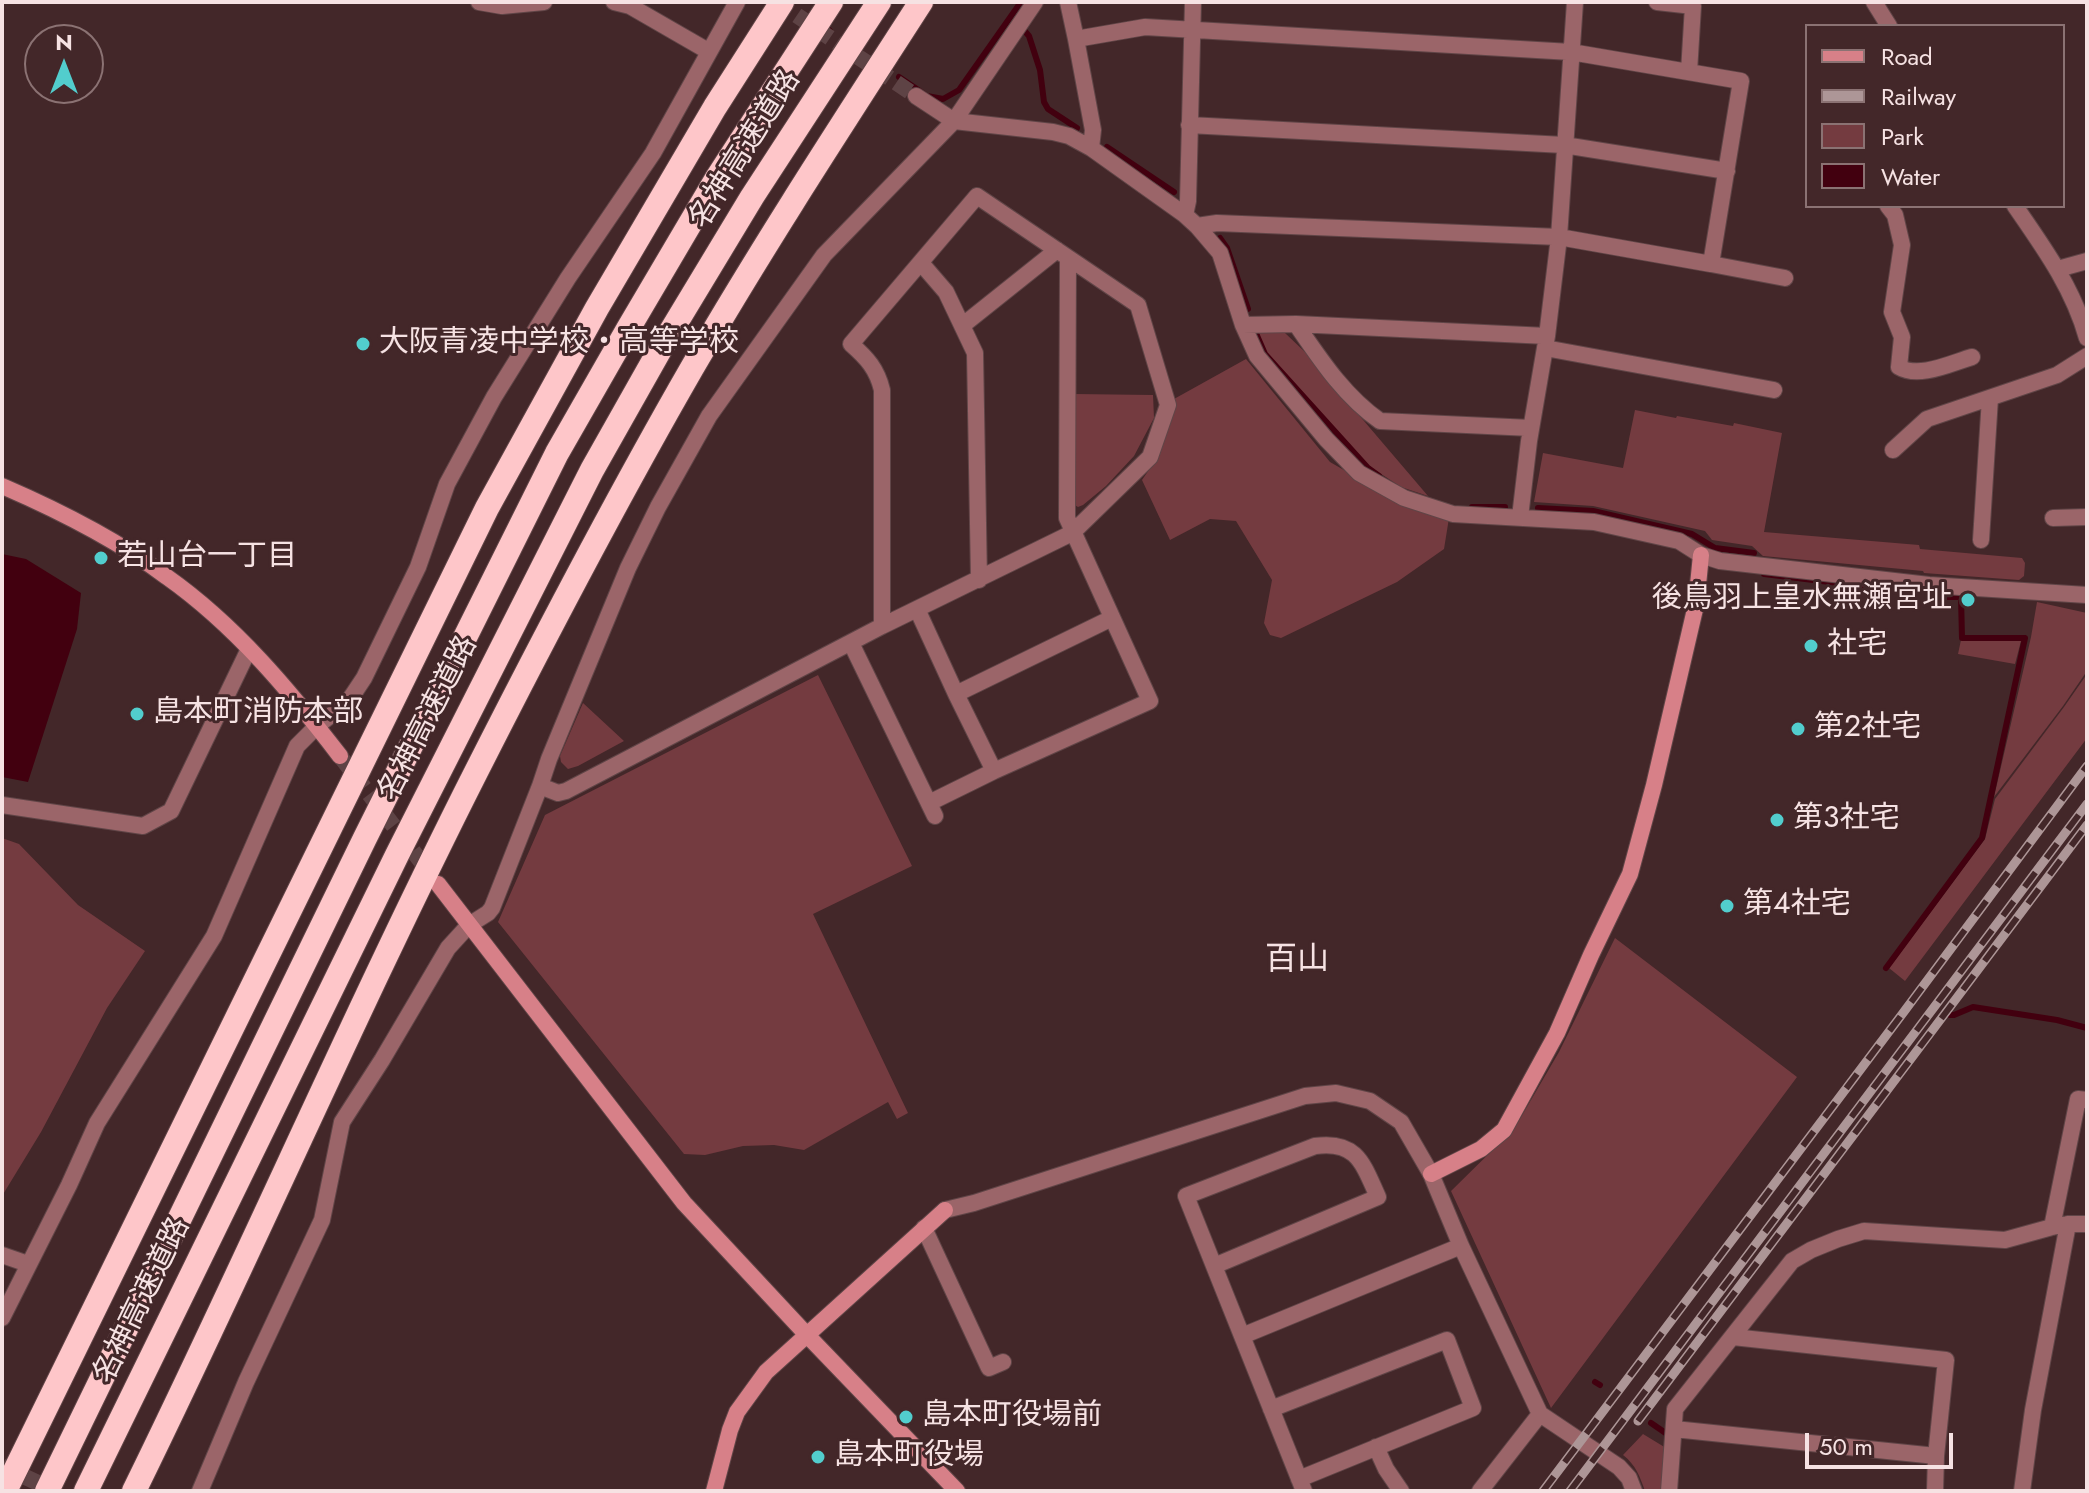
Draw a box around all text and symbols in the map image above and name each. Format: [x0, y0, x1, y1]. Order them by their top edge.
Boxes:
north arrow [24, 24, 104, 104]
legend [1805, 24, 2065, 208]
text: N [55, 26, 73, 58]
text: Road [1881, 39, 1933, 74]
street label: 名神高速道路 [683, 64, 809, 236]
text: Railway [1881, 79, 1956, 114]
text: Park [1881, 119, 1924, 154]
text: Water [1881, 159, 1940, 194]
place label: 大阪青凌中学校・高等学校 [379, 326, 739, 362]
marker: 大阪青凌中学校・高等学校 [354, 335, 372, 353]
place label: 若山台一丁目 [117, 540, 297, 576]
marker: 若山台一丁目 [92, 549, 110, 567]
place label: 後鳥羽上皇水無瀬宮址 [1652, 582, 1952, 618]
marker: 後鳥羽上皇水無瀬宮址 [1959, 591, 1977, 609]
place label: 社宅 [1827, 628, 1887, 664]
street label: 名神高速道路 [372, 631, 486, 807]
marker: 社宅 [1802, 637, 1820, 655]
place label: 島本町消防本部 [153, 696, 363, 732]
marker: 島本町消防本部 [128, 705, 146, 723]
place label: 第2社宅 [1814, 711, 1921, 747]
marker: 第2社宅 [1789, 720, 1807, 738]
place label: 第3社宅 [1793, 802, 1899, 838]
marker: 第3社宅 [1768, 811, 1786, 829]
place label: 第4社宅 [1743, 888, 1850, 924]
marker: 第4社宅 [1718, 897, 1736, 915]
district label: 百山 [1265, 942, 1329, 980]
street label: 名神高速道路 [87, 1212, 199, 1390]
place label: 島本町役場前 [922, 1399, 1102, 1435]
marker: 島本町役場前 [897, 1408, 915, 1426]
scale bar [1809, 1417, 1957, 1467]
text: 50 m [1819, 1429, 1873, 1464]
place label: 島本町役場 [834, 1439, 984, 1475]
marker: 島本町役場 [809, 1448, 827, 1466]

